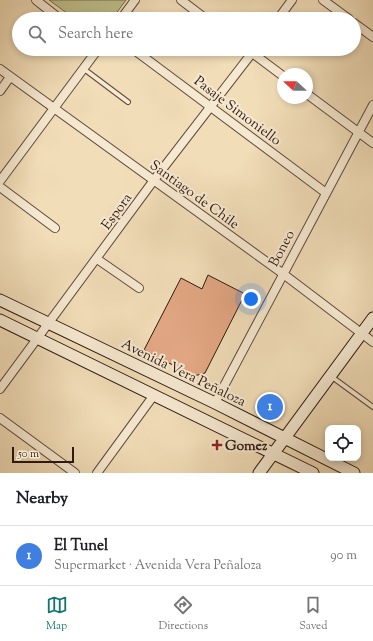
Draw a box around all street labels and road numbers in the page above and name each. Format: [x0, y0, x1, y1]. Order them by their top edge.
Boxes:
street label: Pasaje Simoniello [189, 72, 285, 151]
street label: Santiago de Chile [145, 156, 243, 235]
street label: Espora [97, 189, 138, 235]
street label: Boneo [265, 227, 301, 271]
street label: Avenida Vera Peñaloza [117, 335, 249, 413]

